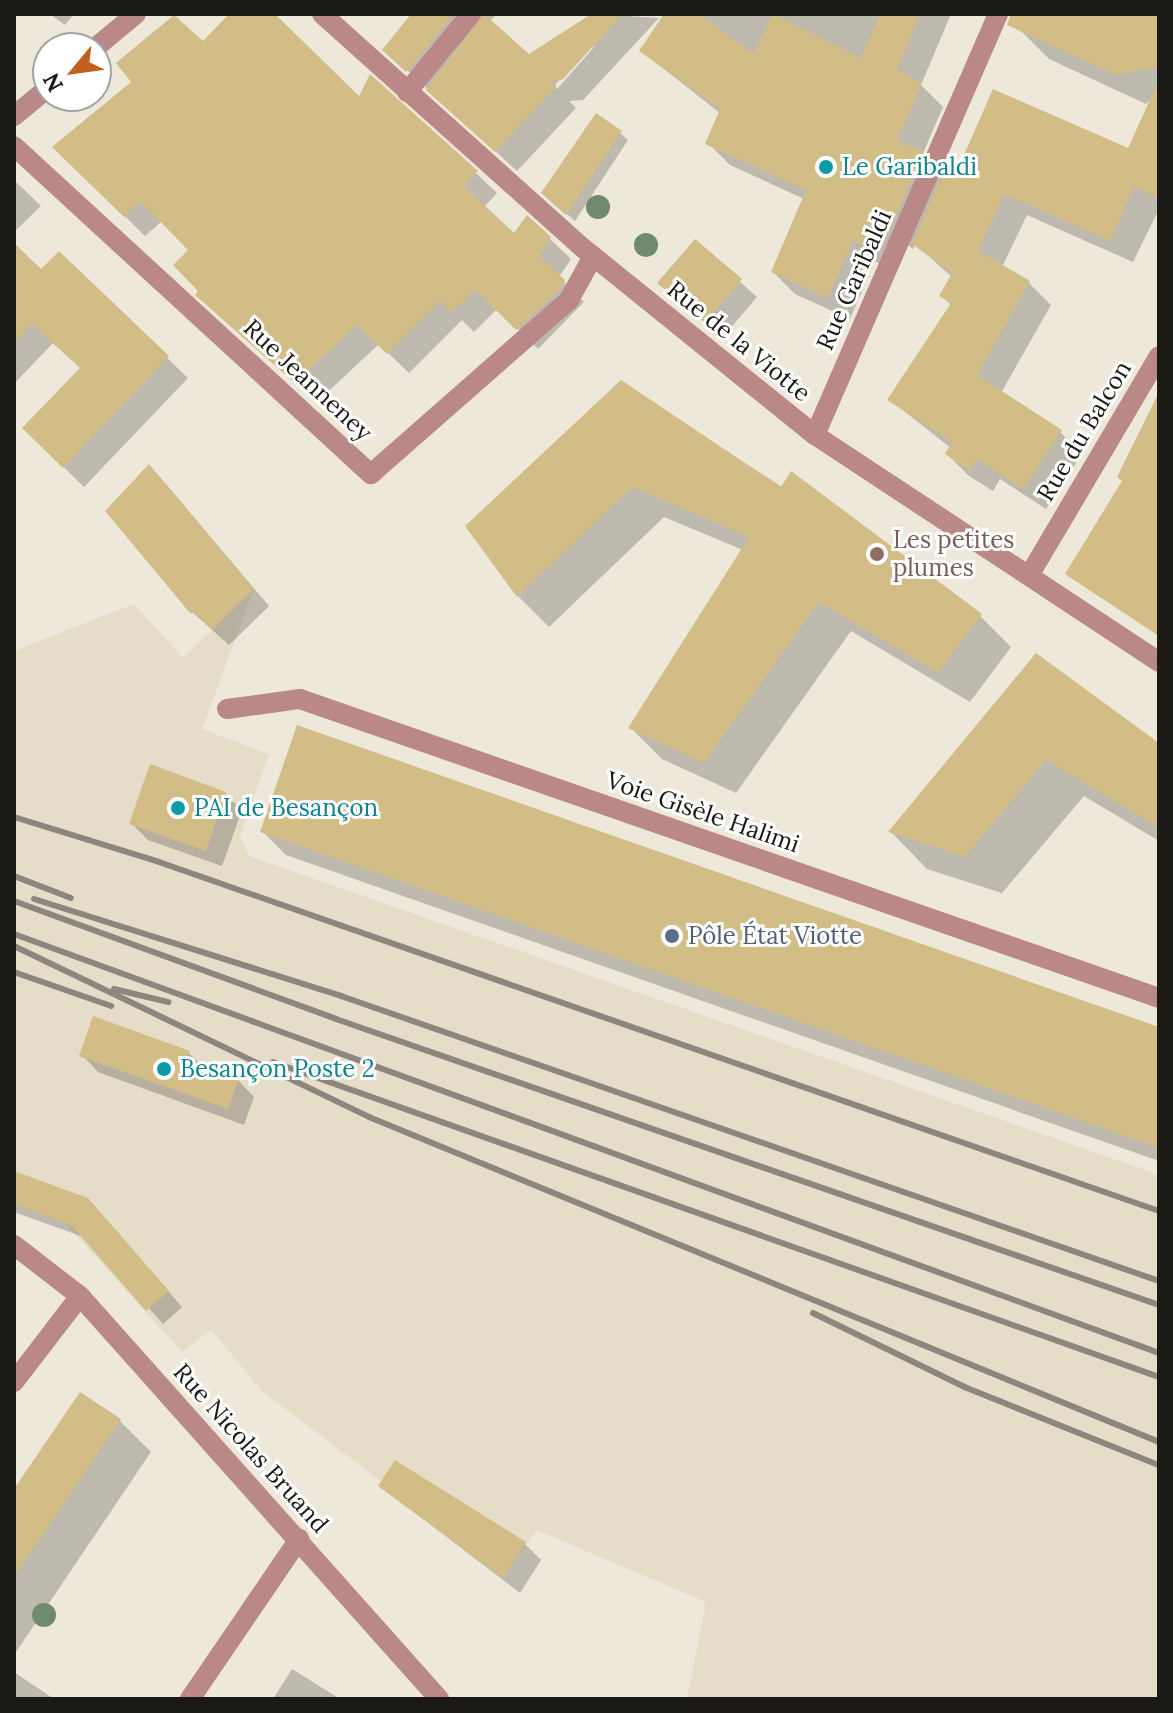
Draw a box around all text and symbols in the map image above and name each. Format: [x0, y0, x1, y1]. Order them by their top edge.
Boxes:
north arrow [32, 32, 112, 112]
text: N [36, 68, 69, 97]
place label: Le Garibaldi [842, 153, 977, 181]
marker: Le Garibaldi [817, 158, 835, 176]
street label: Rue Garibaldi [810, 205, 898, 355]
street label: Rue de la Viotte [662, 275, 816, 407]
street label: Rue Jeanneney [238, 313, 378, 447]
street label: Rue du Balcon [1031, 356, 1137, 506]
place label: Les petites plumes [893, 526, 1014, 582]
marker: Les petites plumes [868, 545, 886, 563]
street label: Voie Gisèle Halimi [603, 765, 803, 859]
place label: PAI de Besançon [194, 794, 378, 822]
marker: PAI de Besançon [169, 799, 187, 817]
place label: Pôle État Viotte [688, 922, 862, 950]
marker: Pôle État Viotte [663, 927, 681, 945]
place label: Besançon Poste 2 [180, 1055, 375, 1083]
marker: Besançon Poste 2 [155, 1060, 173, 1078]
street label: Rue Nicolas Bruand [168, 1358, 334, 1538]

